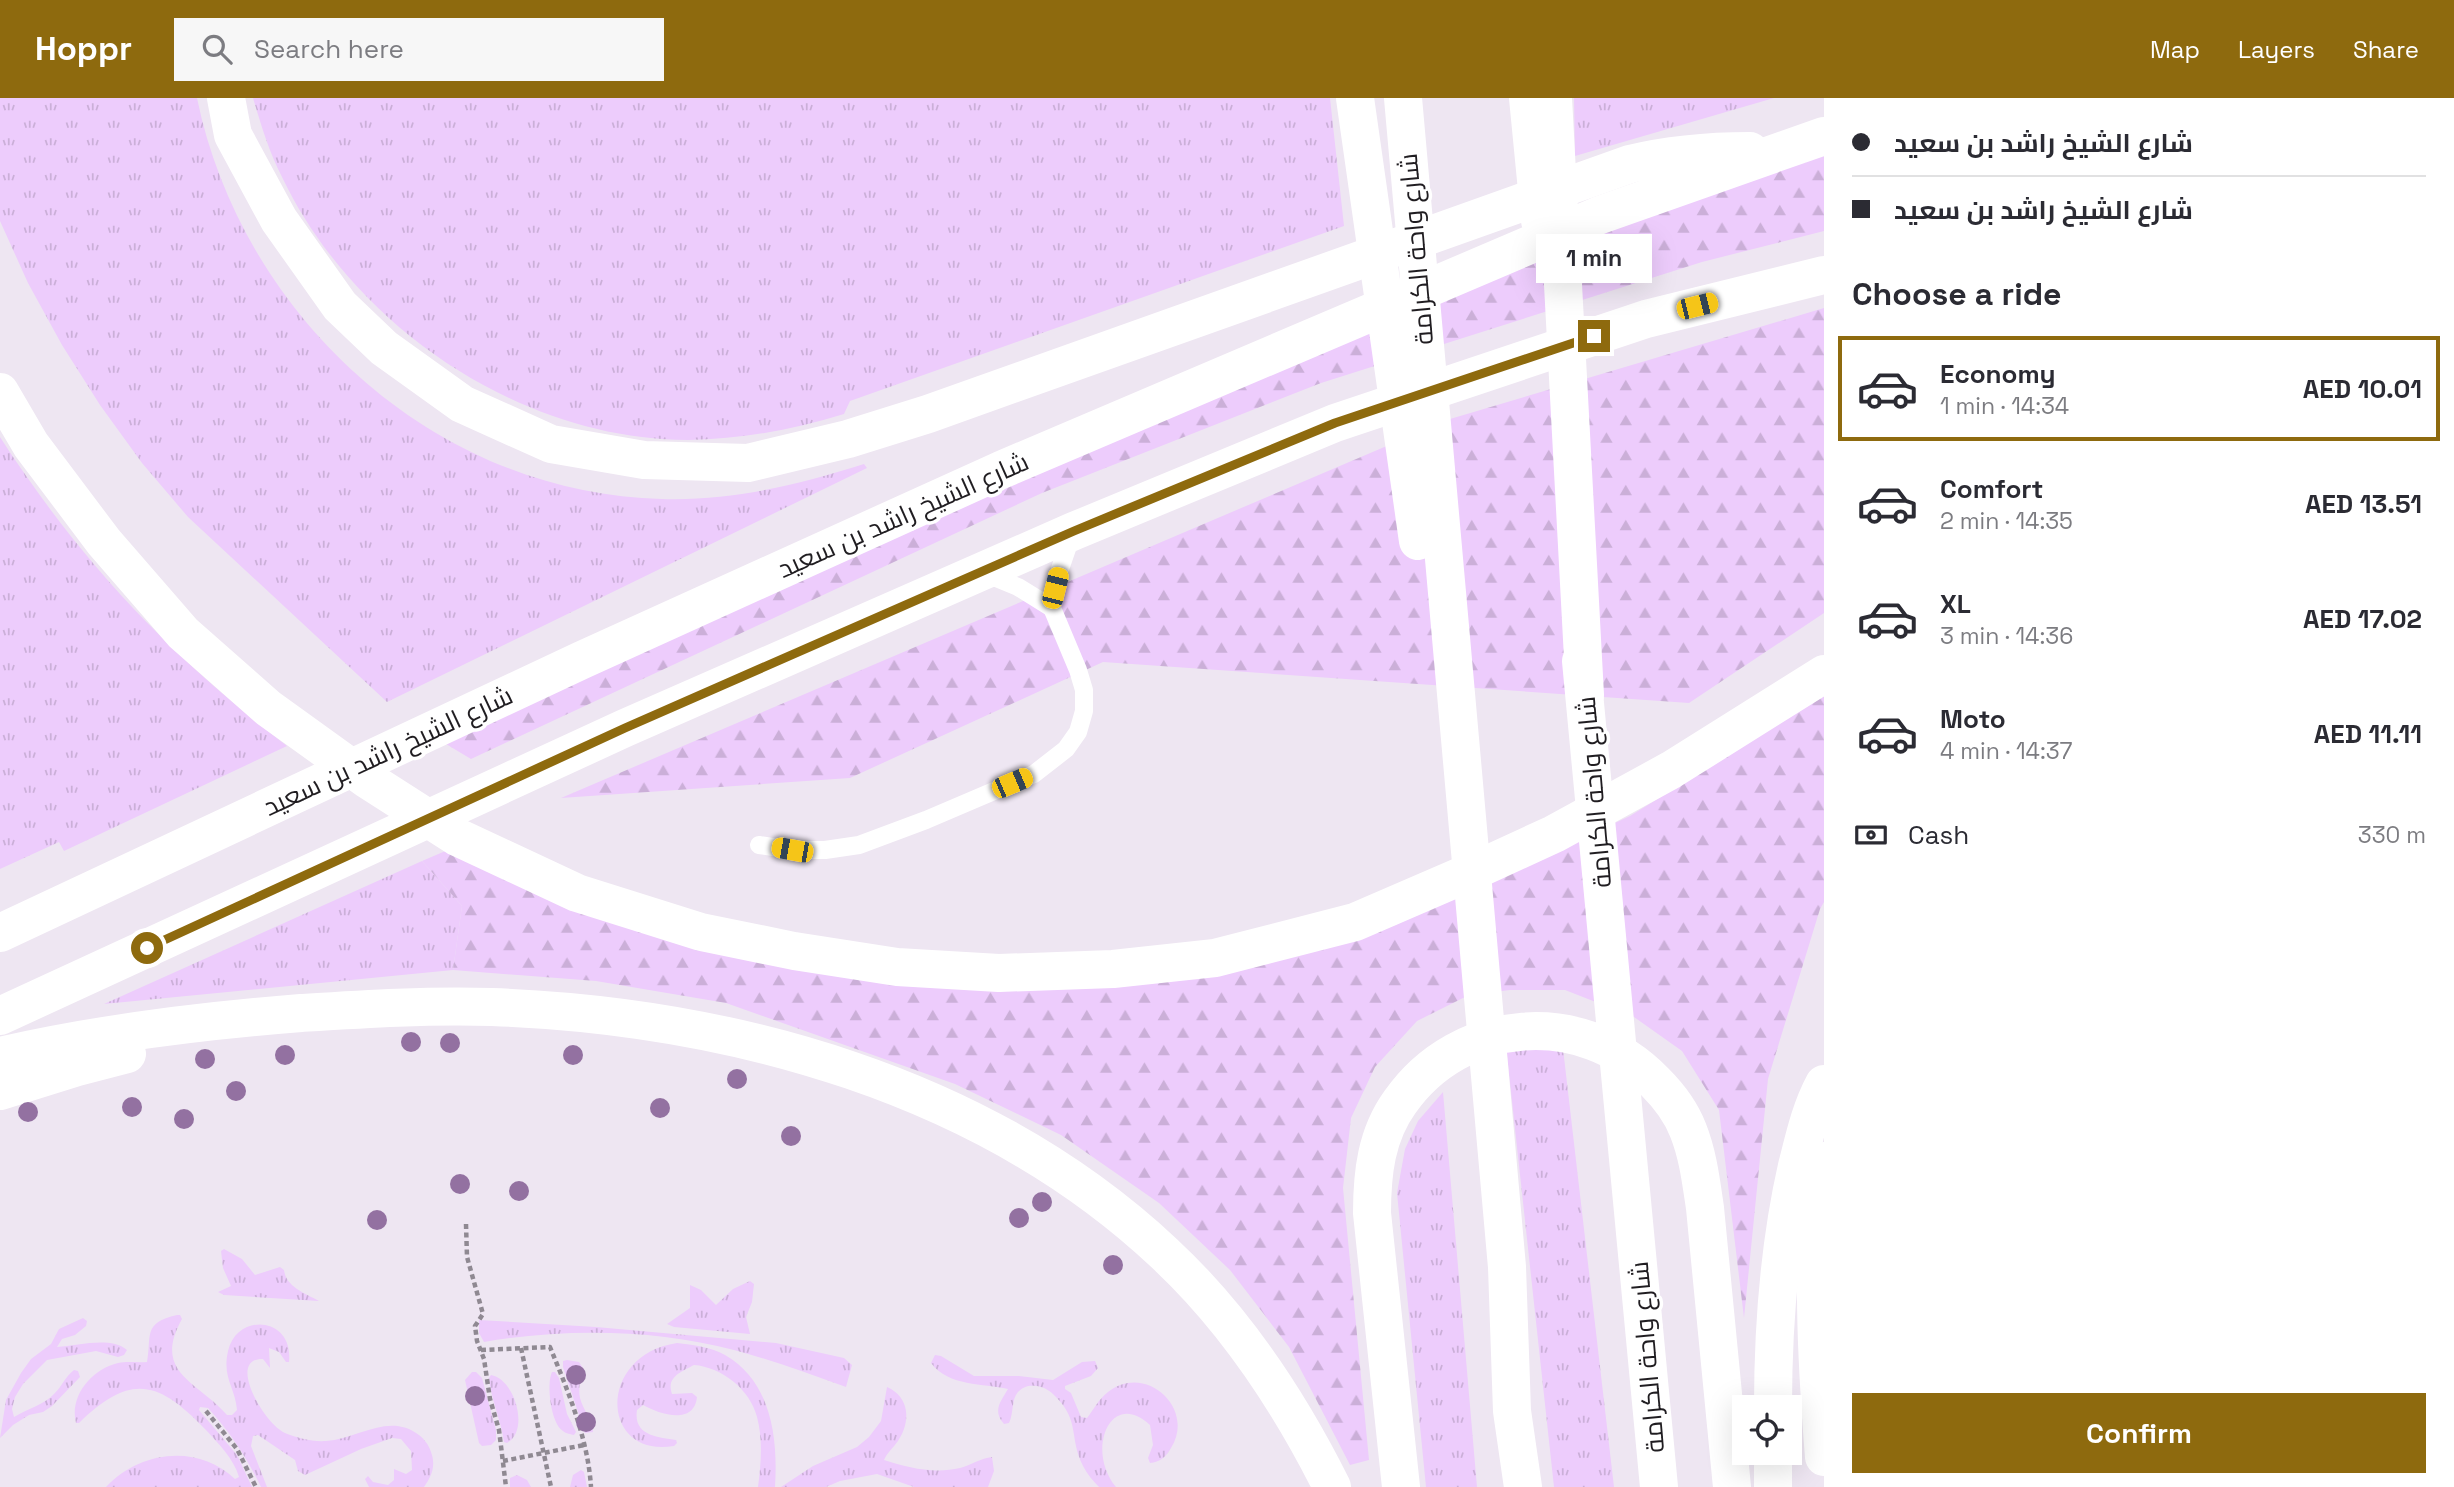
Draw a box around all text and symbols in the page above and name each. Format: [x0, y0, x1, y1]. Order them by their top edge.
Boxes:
search box [174, 18, 664, 81]
text: Hoppr [35, 28, 132, 70]
icon: search [198, 30, 236, 68]
text: Search here [254, 32, 404, 66]
text: Map [2150, 34, 2200, 65]
text: Layers [2238, 34, 2315, 65]
text: Share [2353, 34, 2419, 65]
text: شارع الشيخ راشد بن سعيد [1894, 126, 2193, 160]
street label: شارع واحة الكرامة [1391, 152, 1441, 346]
text: شارع الشيخ راشد بن سعيد [1894, 193, 2193, 227]
callout: 1 min [1536, 234, 1652, 284]
text: 1 min [1566, 243, 1622, 273]
text: Choose a ride [1852, 274, 2062, 314]
car [1675, 291, 1720, 321]
route end [1578, 320, 1610, 352]
icon: car [1856, 357, 1919, 420]
text: Economy [1940, 357, 2056, 391]
text: AED 10.01 [2303, 372, 2422, 406]
text: 1 min · 14:34 [1940, 391, 2069, 421]
street label: شارع الشيخ راشد بن سعيد [772, 444, 1034, 586]
icon: car [1856, 472, 1919, 535]
text: Comfort [1940, 472, 2043, 506]
text: AED 13.51 [2305, 487, 2422, 521]
text: 2 min · 14:35 [1940, 506, 2073, 536]
car [1040, 565, 1071, 611]
icon: car [1856, 587, 1919, 650]
text: XL [1940, 587, 1971, 621]
text: AED 17.02 [2303, 602, 2422, 636]
text: 3 min · 14:36 [1940, 621, 2073, 651]
street label: شارع الشيخ راشد بن سعيد [258, 678, 518, 824]
street label: شارع واحة الكرامة [1569, 695, 1619, 889]
icon: car [1856, 702, 1919, 765]
text: Moto [1940, 702, 2006, 736]
text: AED 11.11 [2314, 717, 2422, 751]
text: 4 min · 14:37 [1940, 736, 2073, 766]
car [989, 765, 1036, 801]
icon: cash [1852, 816, 1890, 854]
text: Cash [1908, 818, 1969, 852]
text: 330 m [2358, 820, 2426, 850]
car [770, 836, 815, 864]
route start [131, 932, 163, 964]
street label: شارع واحة الكرامة [1622, 1260, 1672, 1454]
button: Confirm [1852, 1393, 2426, 1473]
map controls [1732, 1395, 1802, 1465]
button: locate [1732, 1395, 1802, 1465]

